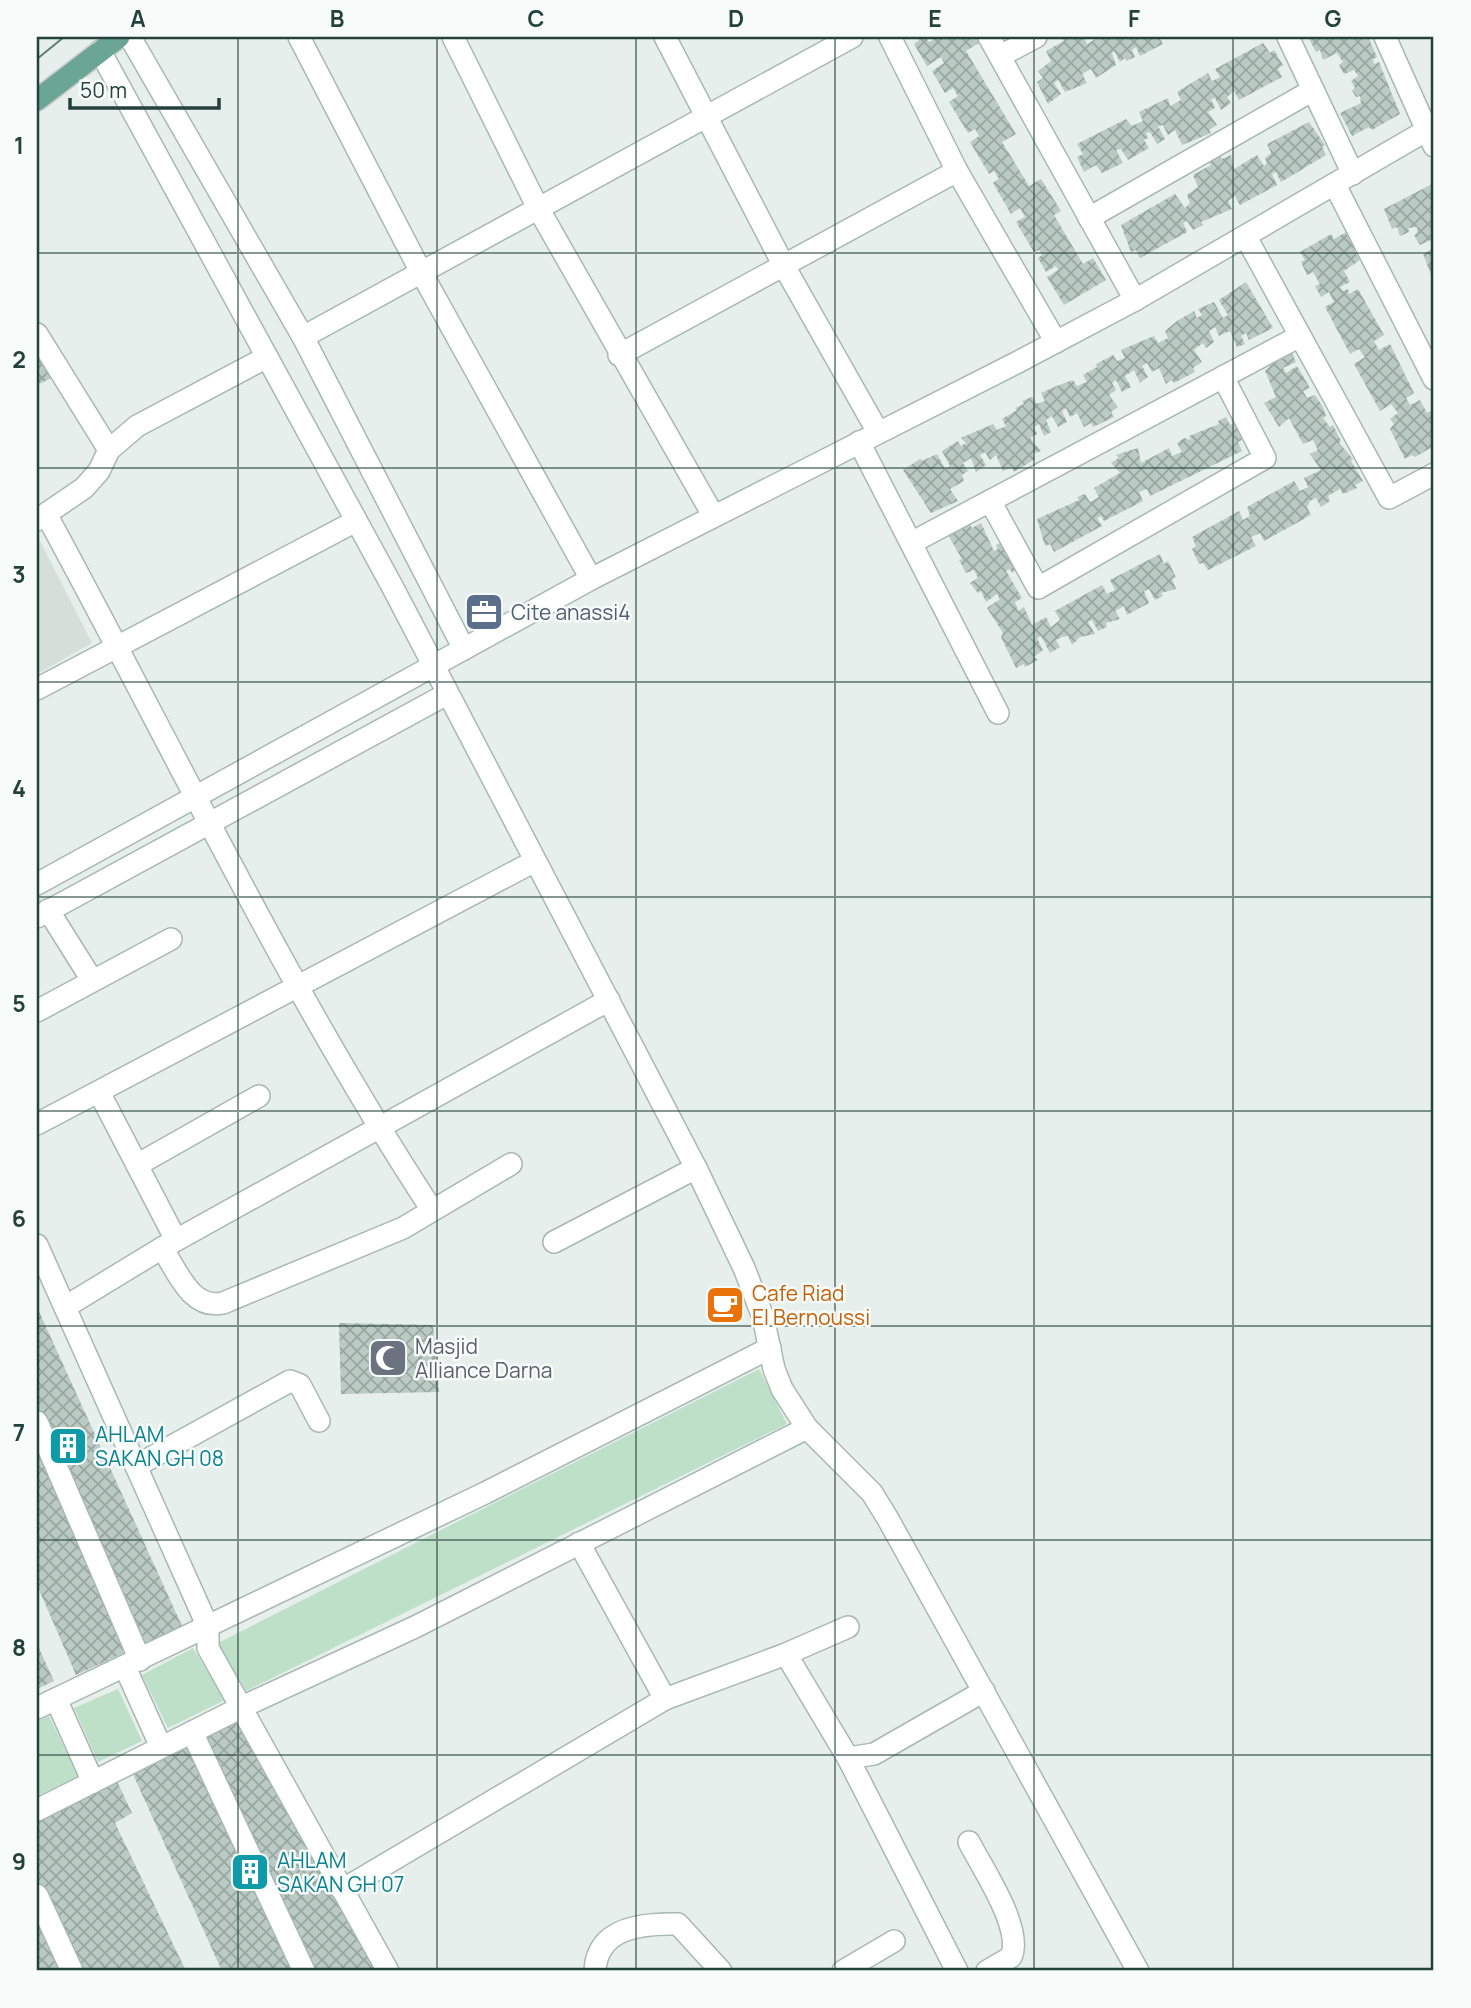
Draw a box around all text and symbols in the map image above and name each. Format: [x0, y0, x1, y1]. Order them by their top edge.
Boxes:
text: A [130, 2, 146, 34]
text: B [330, 2, 344, 34]
text: C [528, 2, 545, 34]
text: D [728, 2, 744, 34]
text: E [928, 2, 942, 34]
text: F [1128, 2, 1140, 34]
text: G [1325, 2, 1342, 34]
scale bar [70, 66, 219, 110]
text: 50 m [80, 76, 127, 104]
text: 1 [14, 129, 24, 161]
text: 2 [12, 343, 26, 375]
text: 3 [12, 558, 26, 590]
office icon: Cite anassi4 [463, 591, 505, 633]
place label: Cite anassi4 [511, 598, 631, 626]
text: 4 [12, 772, 26, 804]
text: 5 [12, 987, 26, 1019]
text: 6 [12, 1202, 26, 1234]
place label: Cafe Riad El Bernoussi [752, 1279, 870, 1331]
cafe icon: Cafe Riad El Bernoussi [704, 1284, 746, 1326]
place label: Masjid Alliance Darna [415, 1332, 552, 1384]
mosque icon: Masjid Alliance Darna [367, 1337, 409, 1379]
text: 7 [13, 1416, 25, 1448]
place label: AHLAM SAKAN GH 08 [95, 1420, 224, 1472]
building icon: AHLAM SAKAN GH 08 [47, 1425, 89, 1467]
text: 8 [12, 1631, 26, 1663]
text: 9 [12, 1845, 26, 1877]
place label: AHLAM SAKAN GH 07 [277, 1846, 404, 1898]
building icon: AHLAM SAKAN GH 07 [229, 1851, 271, 1893]

